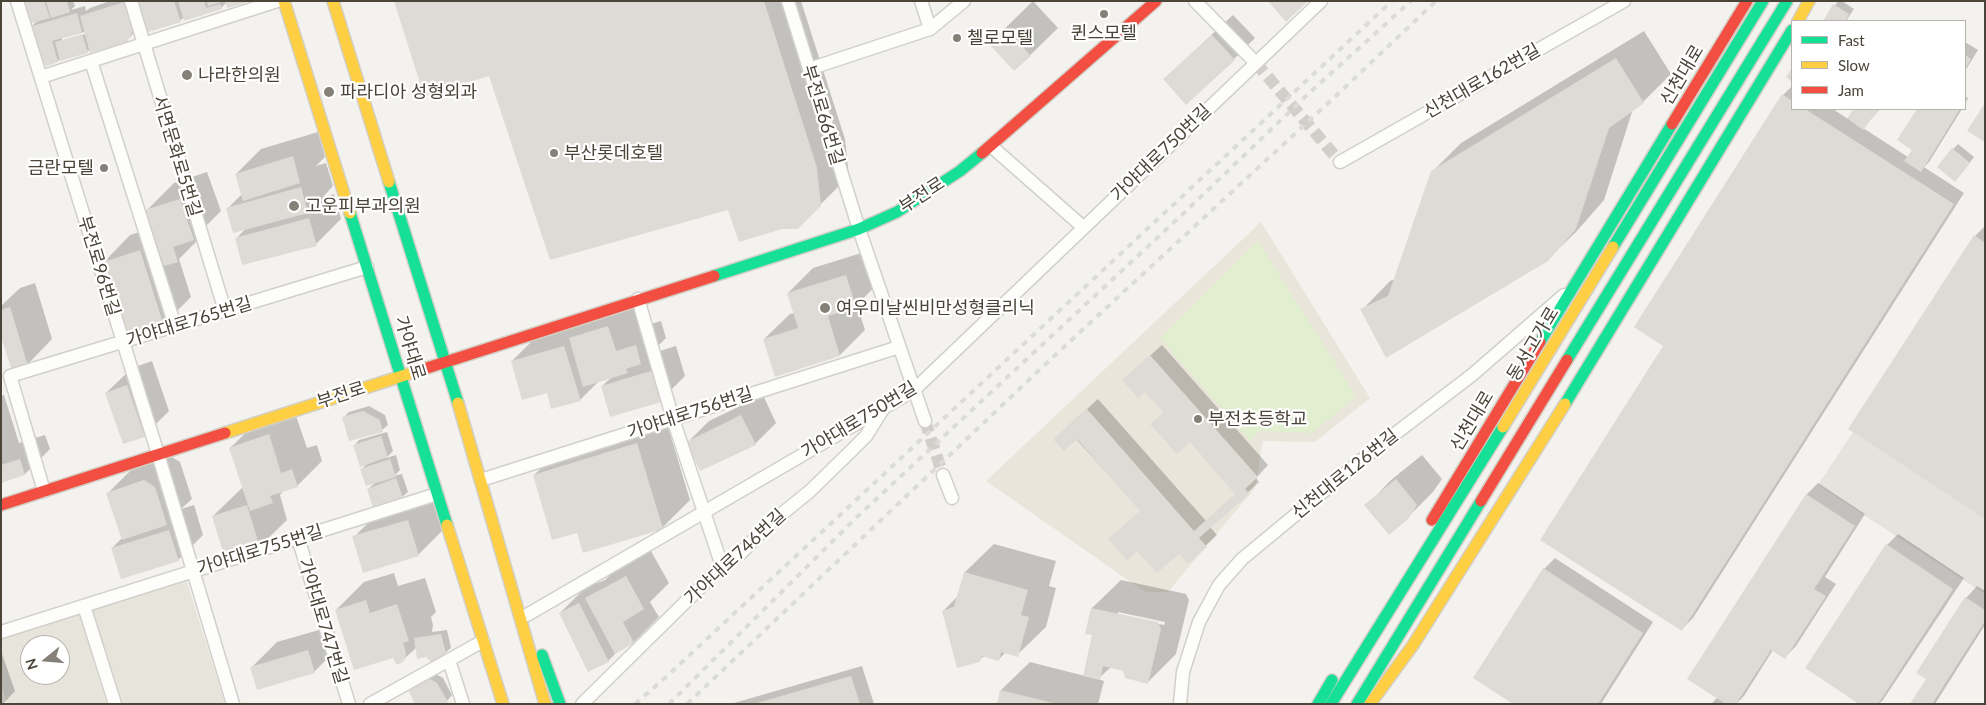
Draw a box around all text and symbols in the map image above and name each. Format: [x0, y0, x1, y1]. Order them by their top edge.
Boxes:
marker: 퀸스모텔 [1098, 8, 1110, 20]
legend [1791, 20, 1966, 110]
place label: 퀸스모텔 [1071, 22, 1137, 44]
place label: 첼로모텔 [967, 27, 1033, 49]
text: Fast [1838, 31, 1865, 49]
marker: 첼로모텔 [951, 32, 963, 44]
street label: 신천대로162번길 [1420, 39, 1544, 123]
street label: 신천대로 [1656, 41, 1708, 109]
text: Slow [1838, 56, 1870, 74]
street label: 부전로66번길 [798, 62, 848, 168]
place label: 나라한의원 [198, 64, 281, 86]
marker: 나라한의원 [180, 68, 194, 82]
place label: 파라디아 성형외과 [340, 81, 477, 103]
text: Jam [1838, 81, 1864, 99]
marker: 파라디아 성형외과 [322, 85, 336, 99]
street label: 서면문화로5번길 [148, 92, 206, 220]
street label: 가야대로750번길 [1106, 100, 1216, 206]
place label: 부산롯데호텔 [564, 142, 663, 164]
marker: 부산롯데호텔 [548, 147, 560, 159]
place label: 금란모텔 [28, 157, 94, 179]
marker: 금란모텔 [98, 162, 110, 174]
street label: 부전로 [895, 172, 949, 218]
place label: 고운피부과의원 [305, 195, 421, 217]
marker: 고운피부과의원 [287, 199, 301, 213]
street label: 부전로96번길 [74, 213, 124, 319]
street label: 가야대로765번길 [123, 293, 255, 351]
place label: 여우미날씬비만성형클리닉 [836, 297, 1035, 319]
marker: 여우미날씬비만성형클리닉 [818, 301, 832, 315]
street label: 동서고가로 [1502, 303, 1564, 385]
street label: 가야대로 [390, 313, 430, 383]
street label: 부전로 [314, 377, 368, 413]
street label: 가야대로750번길 [797, 377, 921, 463]
street label: 가야대로756번길 [625, 383, 755, 443]
street label: 신천대로 [1446, 387, 1498, 455]
place label: 부전초등학교 [1208, 408, 1307, 430]
marker: 부전초등학교 [1192, 413, 1204, 425]
street label: 신천대로126번길 [1287, 424, 1403, 524]
street label: 가야대로746번길 [680, 505, 790, 609]
street label: 가야대로755번길 [194, 521, 326, 579]
street label: 가야대로747번길 [294, 555, 352, 687]
north arrow [20, 635, 70, 685]
text: N [21, 657, 41, 672]

